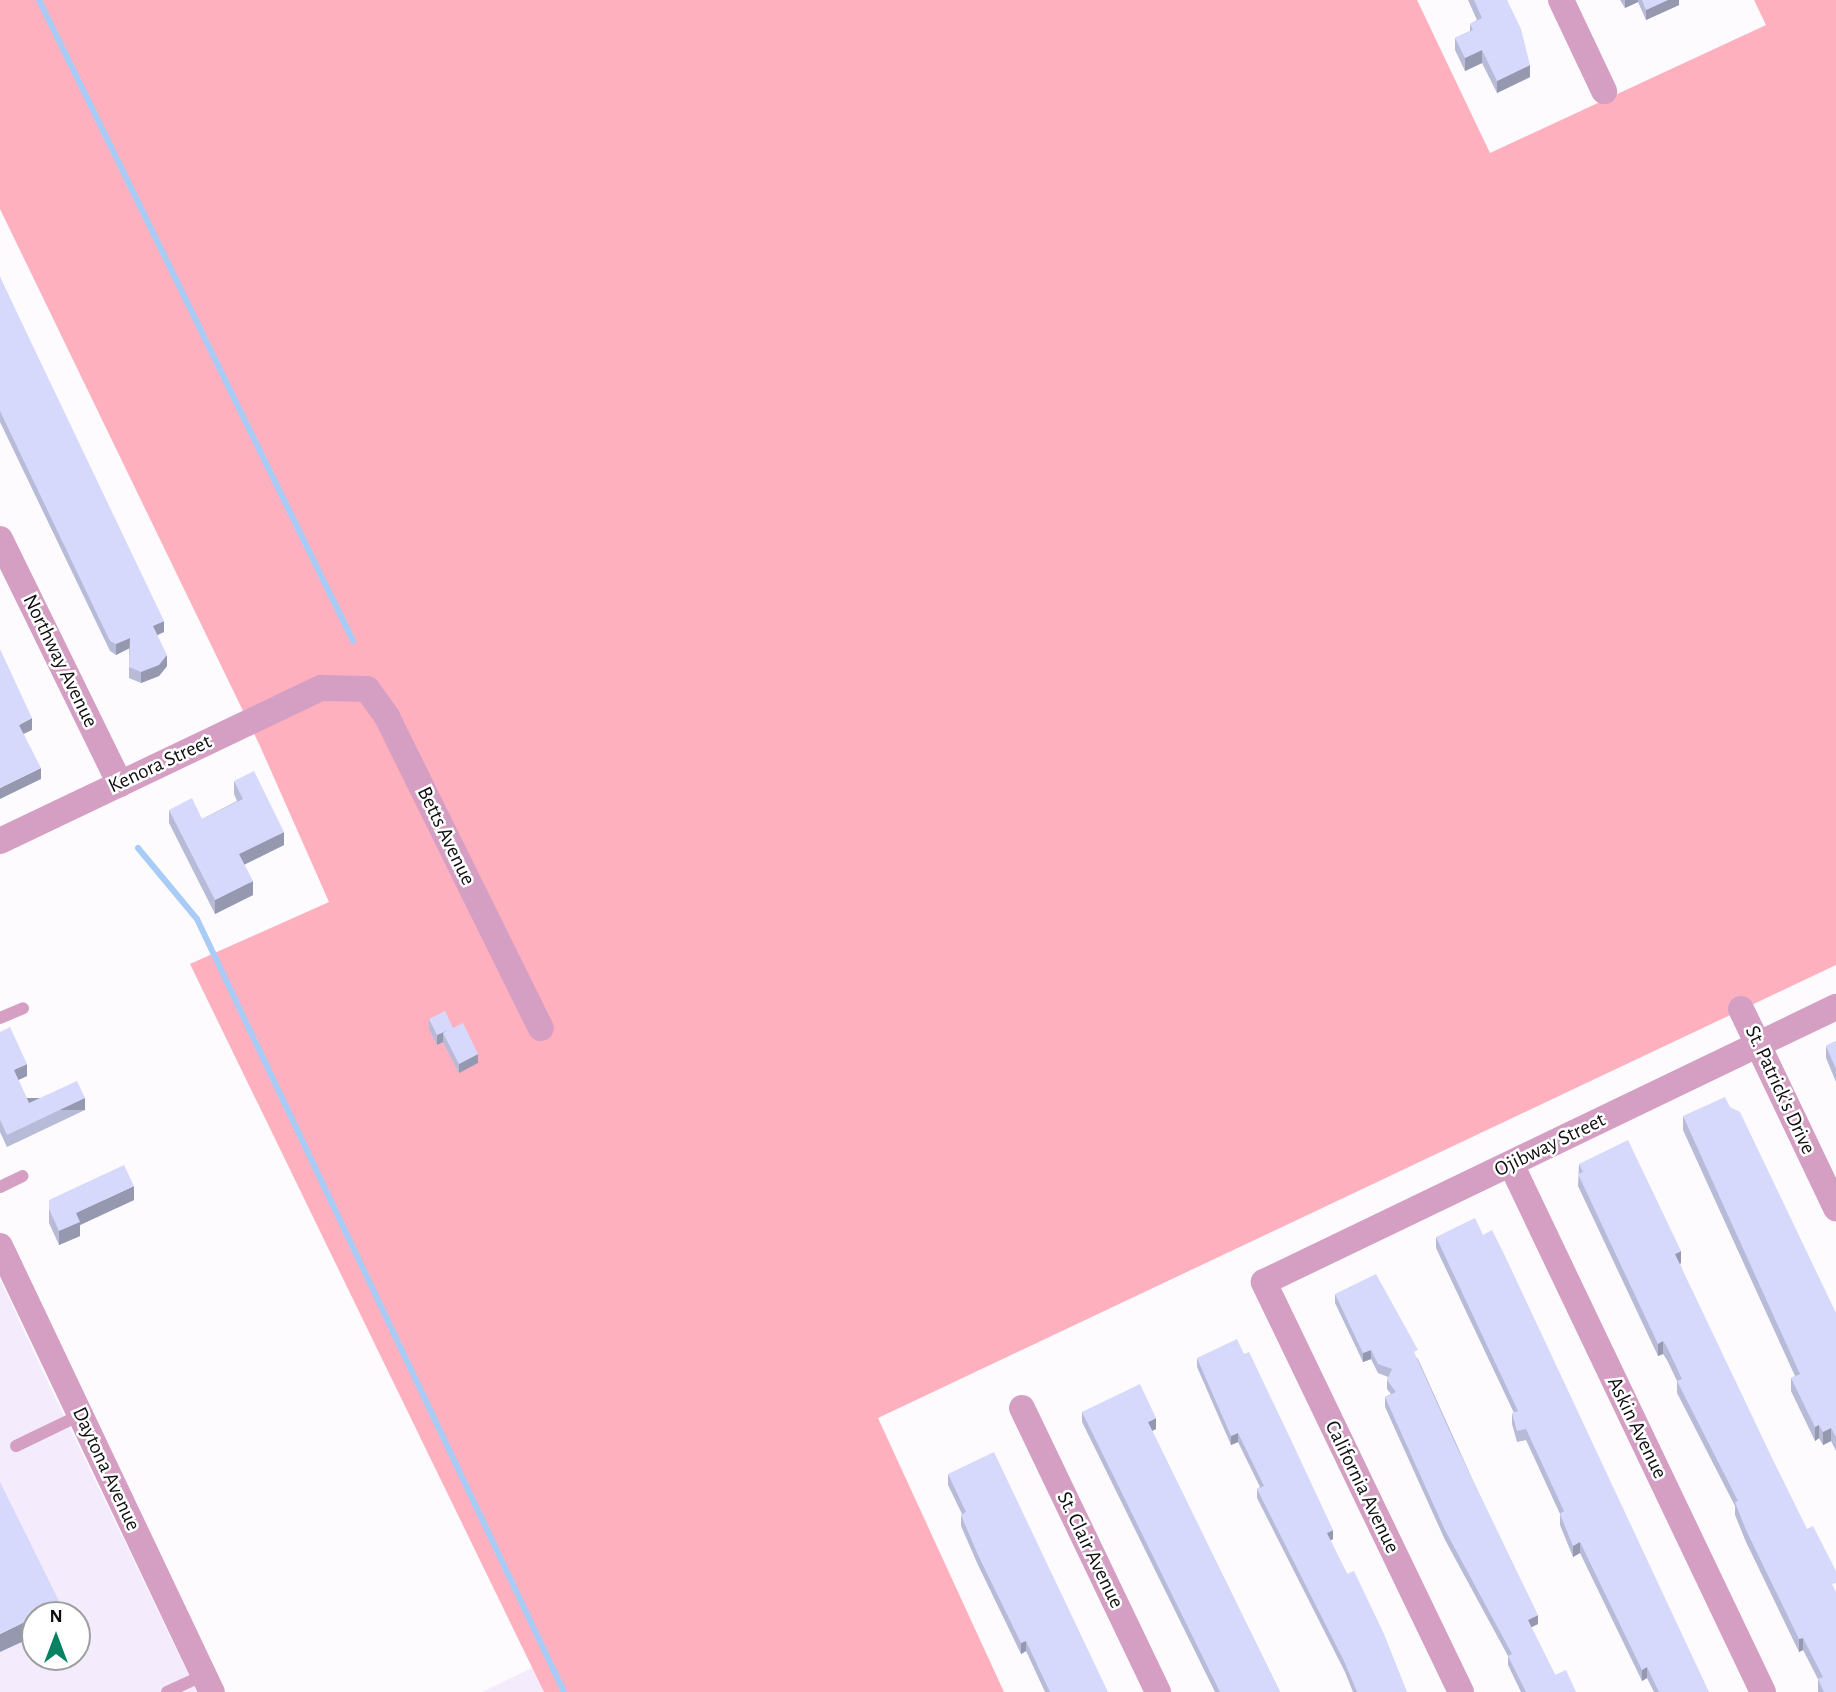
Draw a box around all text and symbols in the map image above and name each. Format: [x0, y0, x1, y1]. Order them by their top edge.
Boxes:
street label: Northway Avenue [17, 590, 103, 732]
street label: Kenora Street [104, 729, 216, 799]
street label: Betts Avenue [411, 783, 481, 889]
street label: St. Patrick's Drive [1739, 1022, 1821, 1158]
street label: Ojibway Street [1490, 1107, 1610, 1183]
street label: Askin Avenue [1602, 1373, 1672, 1483]
street label: Daytona Avenue [66, 1403, 146, 1535]
street label: California Avenue [1319, 1417, 1405, 1557]
street label: St. Clair Avenue [1051, 1488, 1129, 1612]
north arrow [21, 1601, 91, 1671]
text: N [49, 1607, 63, 1626]

